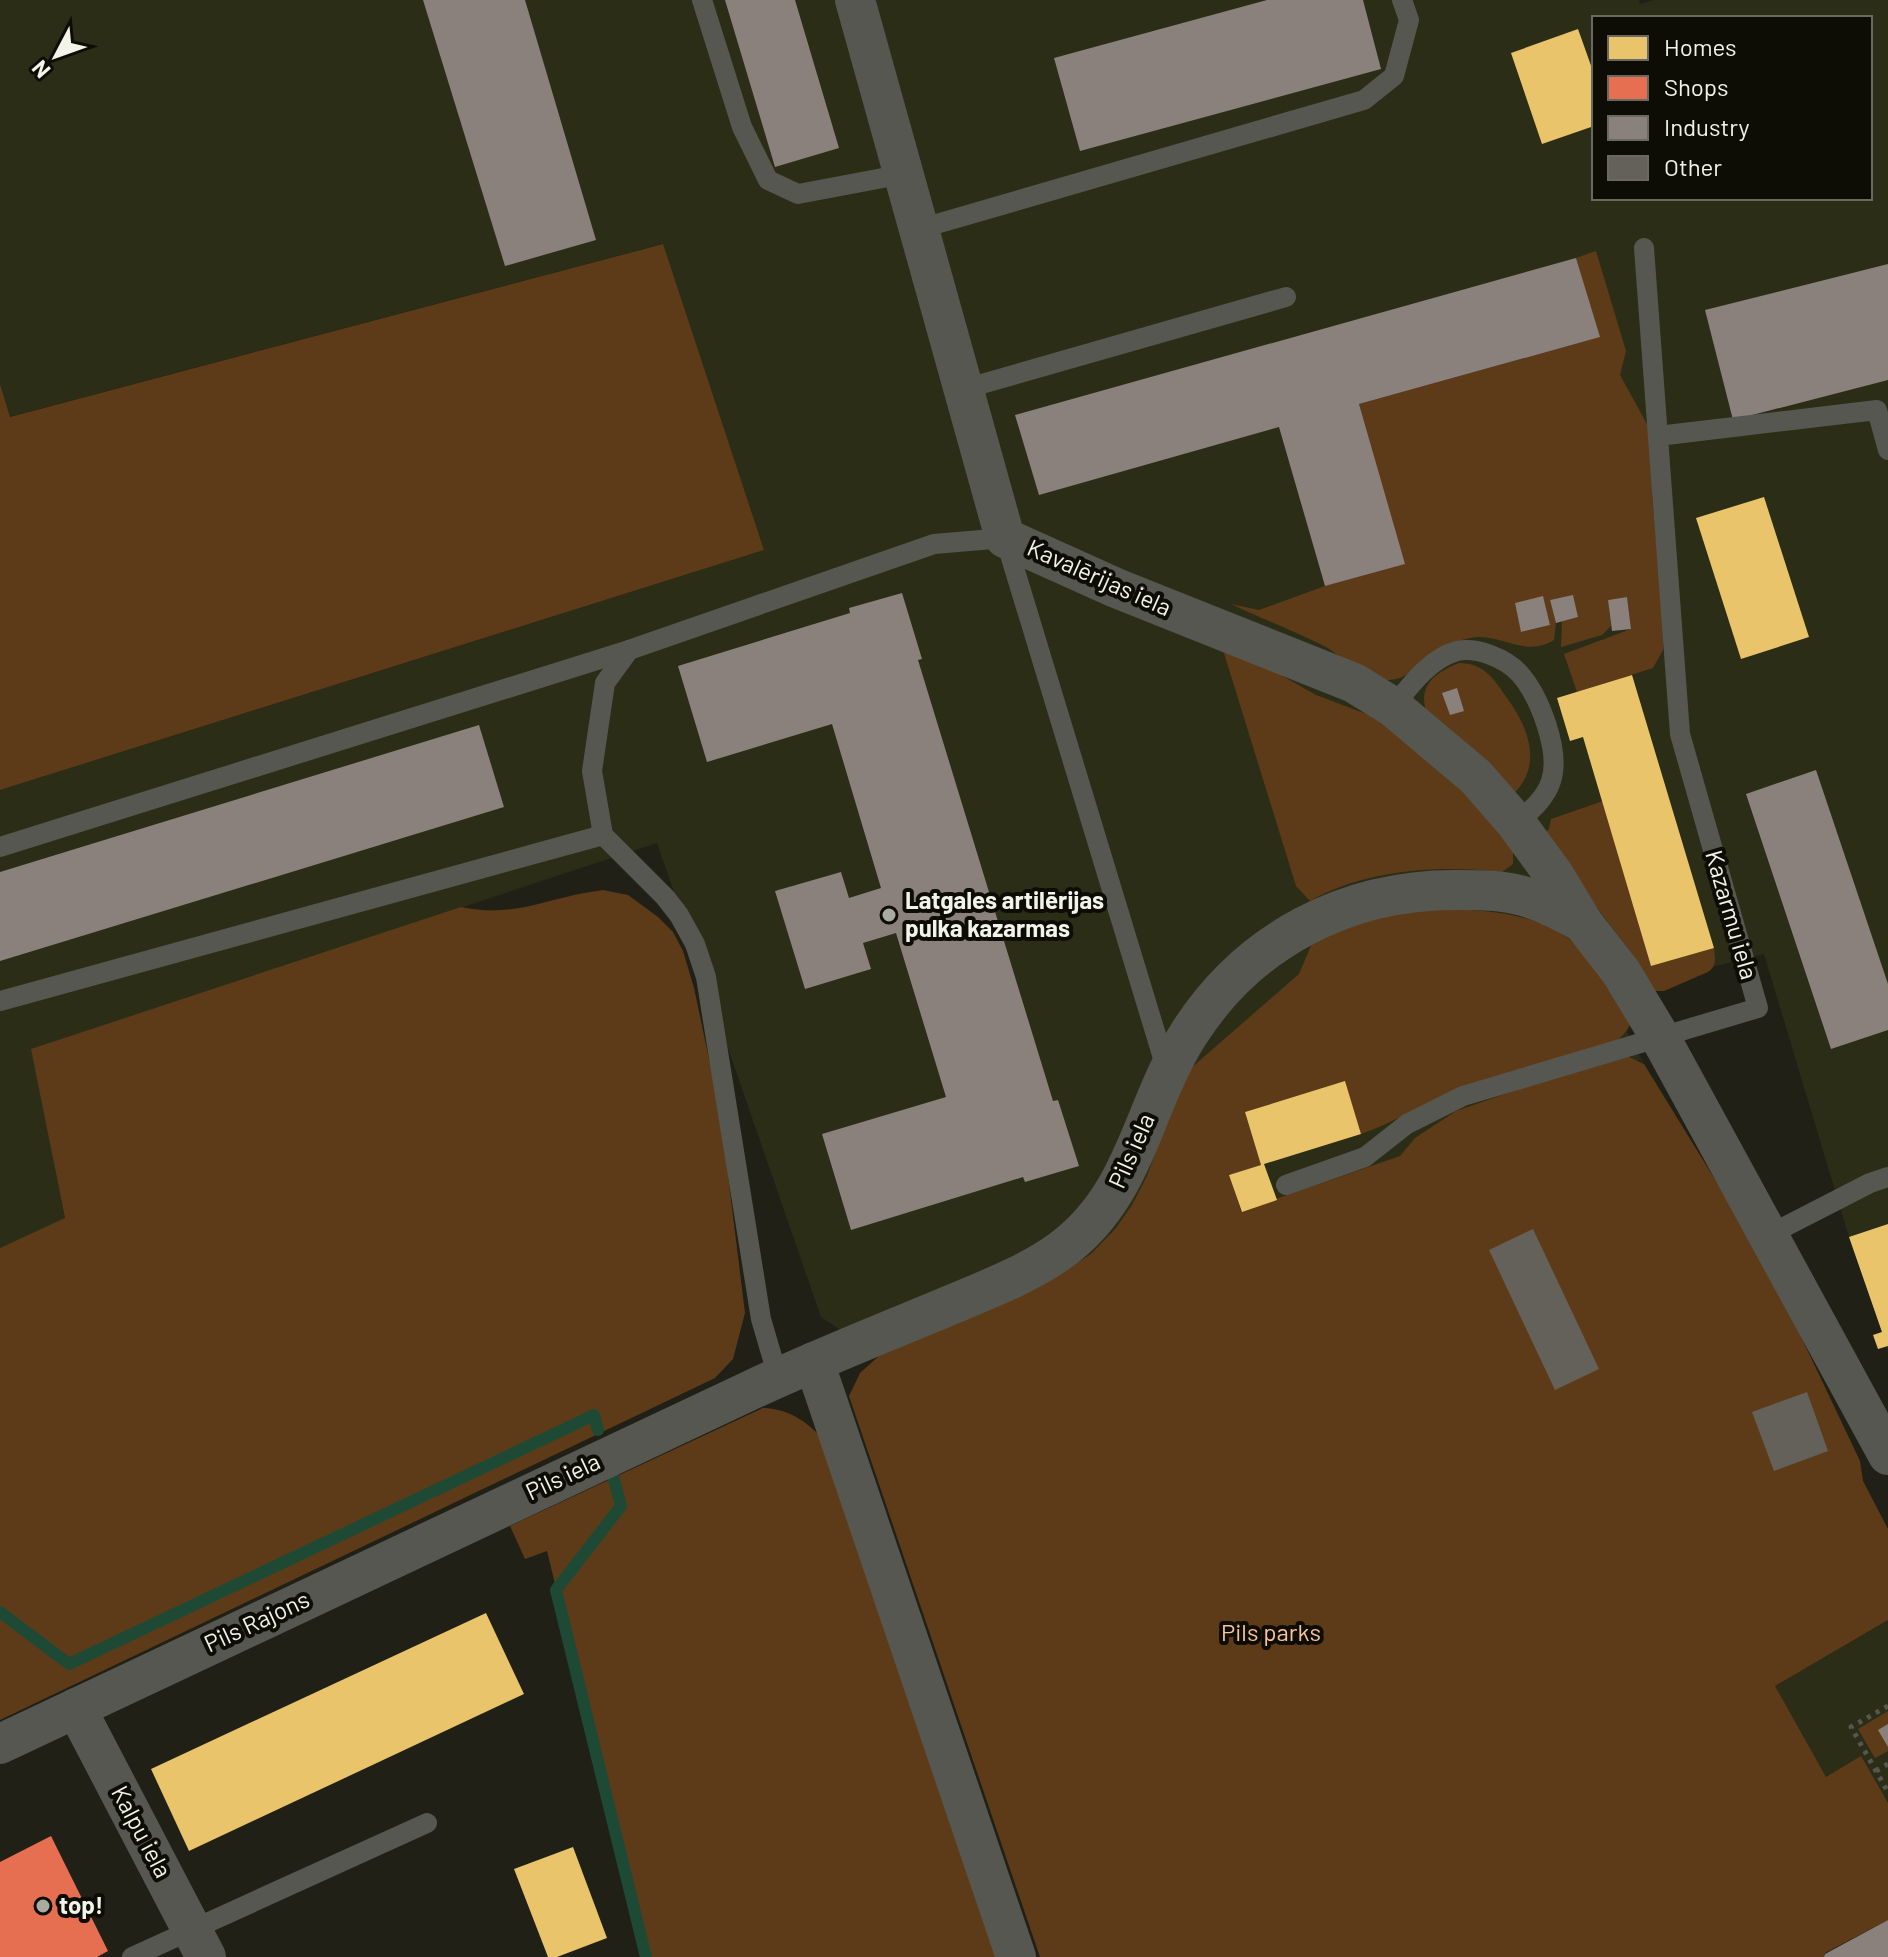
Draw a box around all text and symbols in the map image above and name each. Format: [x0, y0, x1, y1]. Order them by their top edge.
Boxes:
north arrow [16, 16, 96, 96]
legend [1592, 16, 1872, 200]
text: Homes [1664, 32, 1737, 61]
text: N [26, 56, 55, 84]
text: Shops [1664, 72, 1729, 101]
text: Industry [1664, 112, 1750, 141]
text: Other [1664, 152, 1722, 181]
street label: Kavalērijas iela [1023, 532, 1176, 621]
street label: Kazarmu iela [1700, 847, 1765, 982]
place label: Latgales artilērijas pulka kazarmas [905, 885, 1104, 942]
marker: Latgales artilērijas pulka kazarmas [880, 906, 898, 924]
street label: Pils iela [1101, 1108, 1160, 1192]
street label: Pils iela [520, 1446, 604, 1505]
street label: Pils Rajons [199, 1584, 314, 1658]
park label: Pils parks [1221, 1617, 1321, 1646]
street label: Kalpu iela [106, 1780, 179, 1882]
place label: top! [59, 1890, 103, 1919]
marker: top! [34, 1897, 52, 1915]

